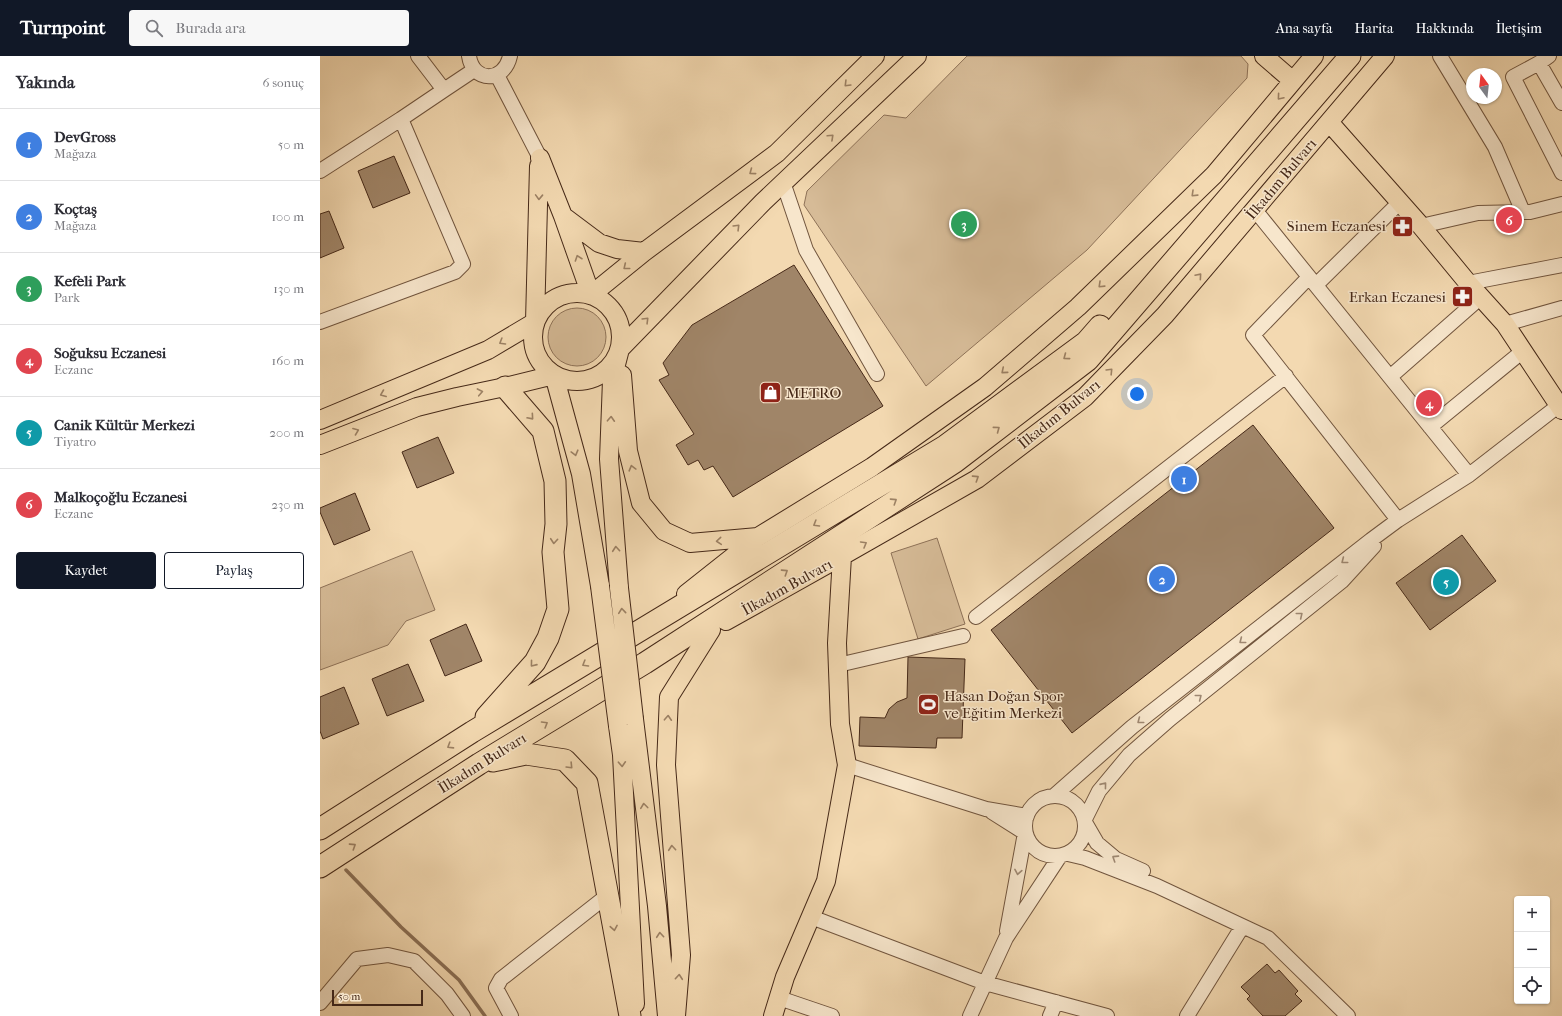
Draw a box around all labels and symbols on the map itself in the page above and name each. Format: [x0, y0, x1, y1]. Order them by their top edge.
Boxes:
north arrow [1466, 68, 1502, 104]
one-way arrow [844, 79, 852, 86]
one-way arrow [1278, 92, 1285, 99]
one-way arrow [826, 134, 834, 142]
street label: İlkadım Bulvarı [1242, 134, 1320, 223]
one-way arrow [749, 167, 756, 174]
one-way arrow [1191, 189, 1199, 197]
one-way arrow [534, 194, 543, 200]
pin: 6 [1496, 205, 1522, 235]
pin: 3 [951, 209, 977, 239]
pharmacy icon: Sinem Eczanesi [1389, 213, 1415, 239]
place label: Sinem Eczanesi [1287, 217, 1387, 235]
one-way arrow [732, 224, 740, 232]
one-way arrow [574, 255, 583, 262]
one-way arrow [623, 262, 630, 269]
one-way arrow [1194, 273, 1201, 280]
one-way arrow [1098, 280, 1106, 288]
pharmacy icon: Erkan Eczanesi [1449, 284, 1475, 310]
place label: Erkan Eczanesi [1349, 288, 1447, 306]
one-way arrow [641, 317, 649, 325]
one-way arrow [499, 338, 506, 345]
one-way arrow [1063, 352, 1070, 359]
one-way arrow [1001, 367, 1008, 374]
one-way arrow [1105, 368, 1113, 376]
street label: İlkadım Bulvarı [1014, 375, 1104, 453]
shop icon: METRO [758, 380, 784, 406]
place label: METRO [786, 384, 841, 402]
your location [1127, 384, 1147, 404]
one-way arrow [477, 388, 483, 397]
pin: 4 [1416, 388, 1442, 418]
one-way arrow [379, 389, 386, 397]
one-way arrow [526, 412, 533, 419]
one-way arrow [606, 416, 615, 422]
one-way arrow [353, 427, 360, 435]
one-way arrow [992, 427, 999, 434]
one-way arrow [570, 449, 579, 456]
pin: 1 [1171, 464, 1197, 494]
one-way arrow [628, 465, 637, 472]
one-way arrow [972, 476, 979, 483]
one-way arrow [890, 498, 897, 506]
one-way arrow [813, 520, 820, 527]
one-way arrow [716, 536, 722, 545]
one-way arrow [550, 538, 559, 544]
one-way arrow [860, 541, 867, 548]
one-way arrow [612, 546, 621, 552]
street label: İlkadım Bulvarı [739, 555, 836, 619]
one-way arrow [1342, 556, 1349, 563]
pin: 2 [1149, 564, 1175, 594]
pin: 5 [1433, 567, 1459, 597]
one-way arrow [781, 569, 788, 577]
one-way arrow [618, 608, 627, 614]
one-way arrow [1295, 613, 1302, 620]
one-way arrow [1240, 637, 1247, 644]
one-way arrow [582, 659, 589, 667]
one-way arrow [530, 660, 537, 667]
place label: Hasan Doğan Spor ve Eğitim Merkezi [944, 687, 1064, 722]
sports icon: Hasan Doğan Spor ve Eğitim Merkezi [915, 692, 941, 718]
one-way arrow [1194, 694, 1201, 701]
one-way arrow [664, 715, 672, 721]
one-way arrow [1137, 716, 1144, 723]
one-way arrow [541, 721, 548, 728]
street label: İlkadım Bulvarı [435, 729, 530, 797]
one-way arrow [447, 741, 454, 749]
one-way arrow [565, 761, 573, 769]
one-way arrow [618, 761, 627, 767]
one-way arrow [1099, 783, 1106, 790]
one-way arrow [640, 803, 649, 809]
one-way arrow [349, 843, 356, 851]
one-way arrow [668, 845, 677, 851]
one-way arrow [1113, 855, 1120, 862]
one-way arrow [1015, 869, 1023, 875]
one-way arrow [610, 925, 618, 931]
one-way arrow [655, 932, 664, 938]
one-way arrow [675, 974, 684, 980]
scale bar [332, 988, 423, 1007]

